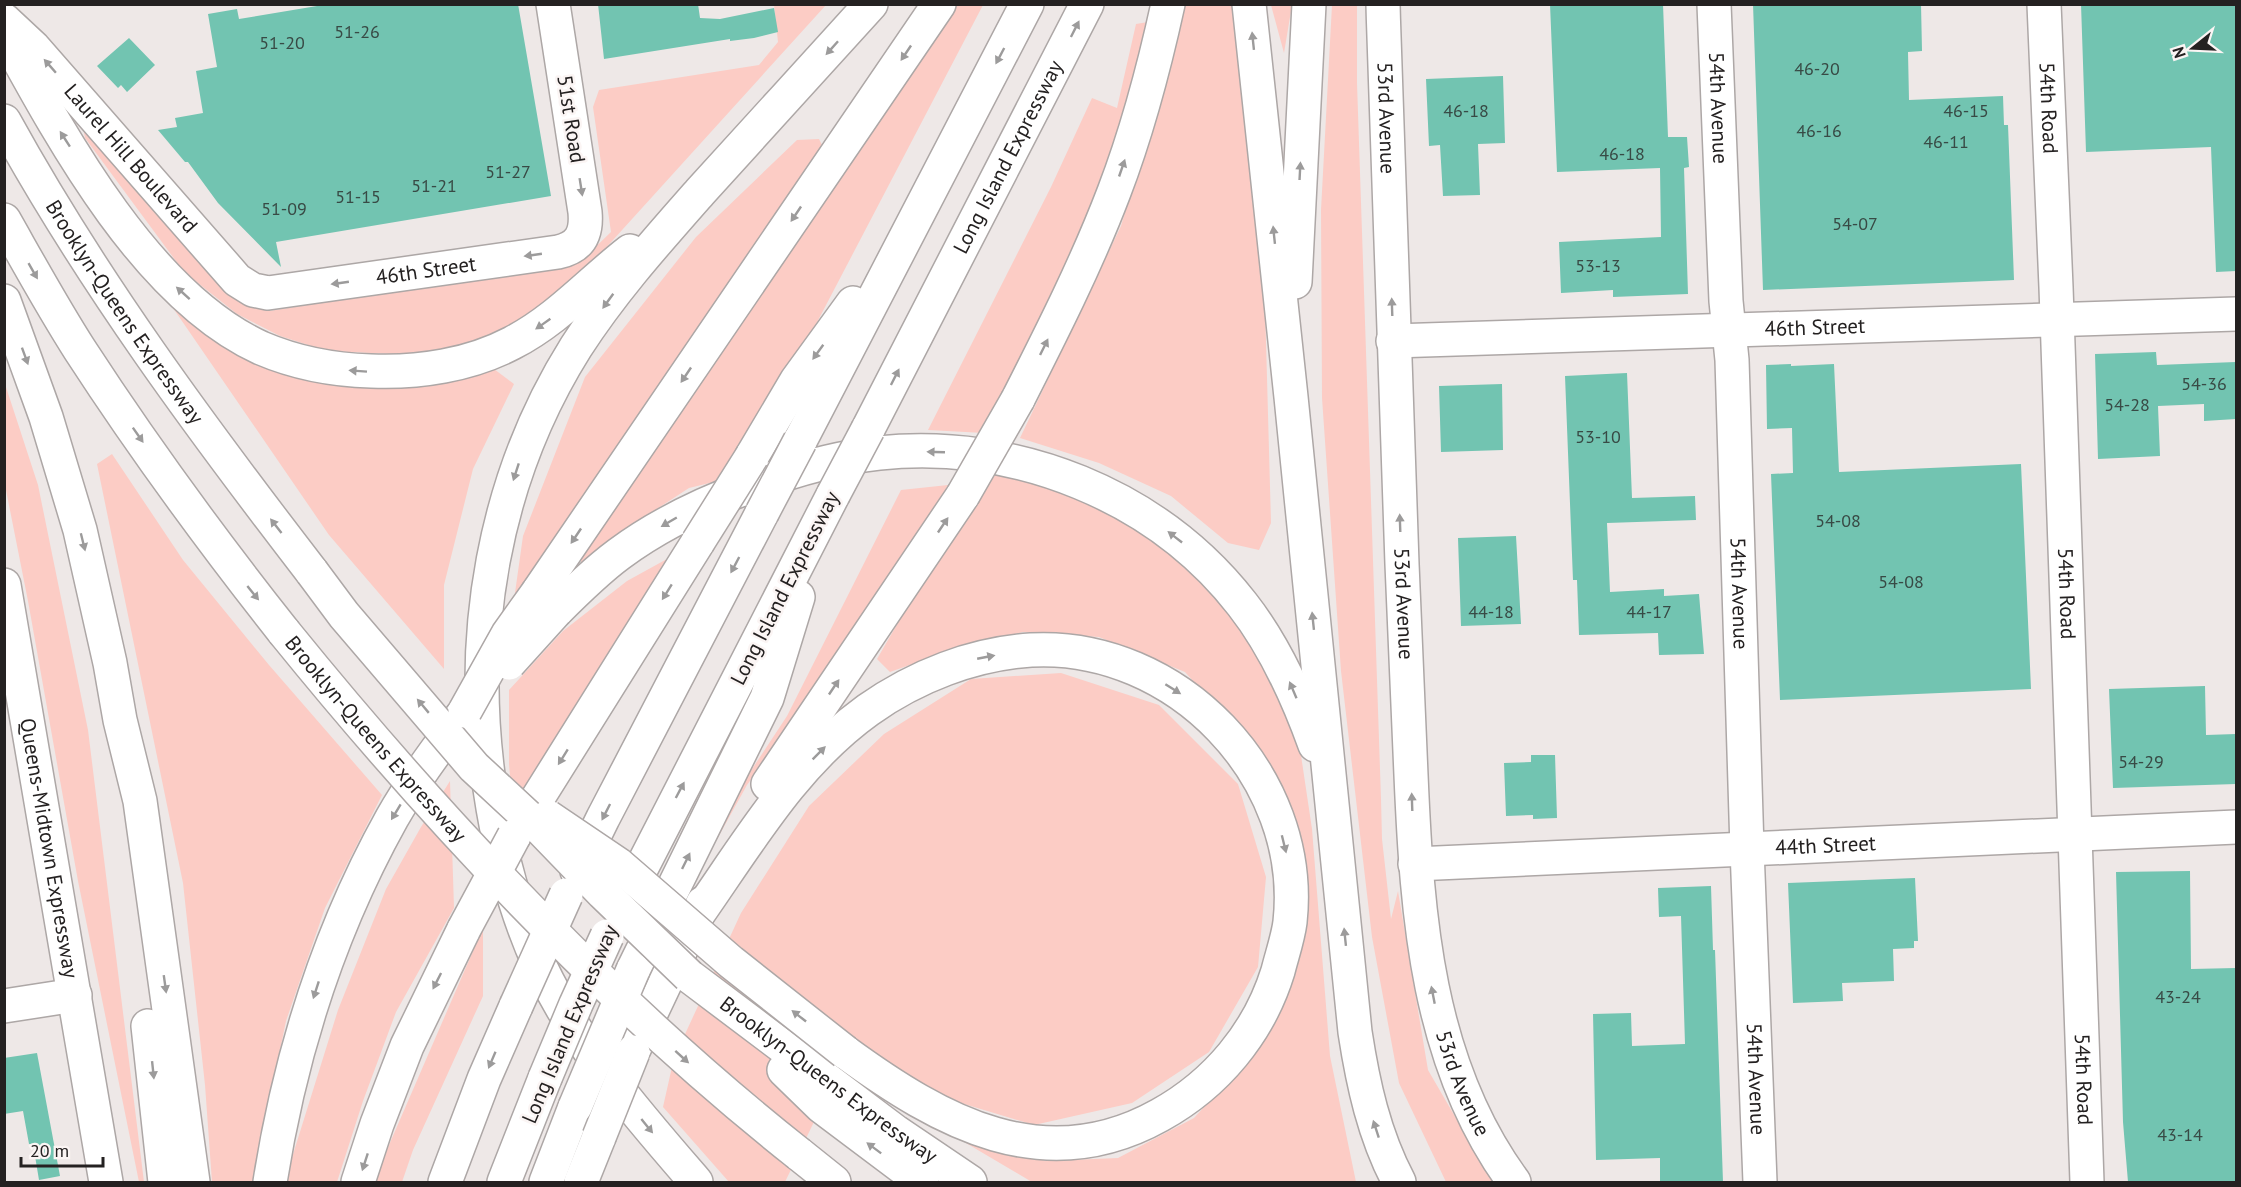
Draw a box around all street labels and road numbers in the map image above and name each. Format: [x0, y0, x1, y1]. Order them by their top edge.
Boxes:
street label: 54th Avenue [1703, 51, 1734, 164]
street label: Long Island Expressway [947, 55, 1069, 258]
street label: 53rd Avenue [1372, 62, 1402, 174]
street label: 54th Road [2033, 62, 2064, 154]
street label: 51st Road [551, 73, 592, 165]
street label: Laurel Hill Boulevard [59, 78, 204, 239]
street label: Brooklyn-Queens Expressway [40, 195, 210, 429]
street label: 46th Street [374, 250, 478, 291]
street label: 46th Street [1764, 312, 1866, 342]
street label: Long Island Expressway [724, 486, 845, 689]
street label: 54th Avenue [1724, 537, 1755, 650]
street label: 53rd Avenue [1388, 547, 1420, 660]
street label: 54th Road [2052, 547, 2082, 640]
street label: Brooklyn-Queens Expressway [279, 630, 473, 848]
street label: Queens-Midtown Expressway [14, 716, 85, 980]
street label: 44th Street [1775, 829, 1877, 861]
street label: Long Island Expressway [515, 920, 624, 1127]
street label: Brooklyn-Queens Expressway [715, 990, 943, 1169]
street label: 54th Avenue [1741, 1022, 1772, 1136]
street label: 53rd Avenue [1430, 1027, 1496, 1141]
street label: 54th Road [2069, 1033, 2099, 1126]

